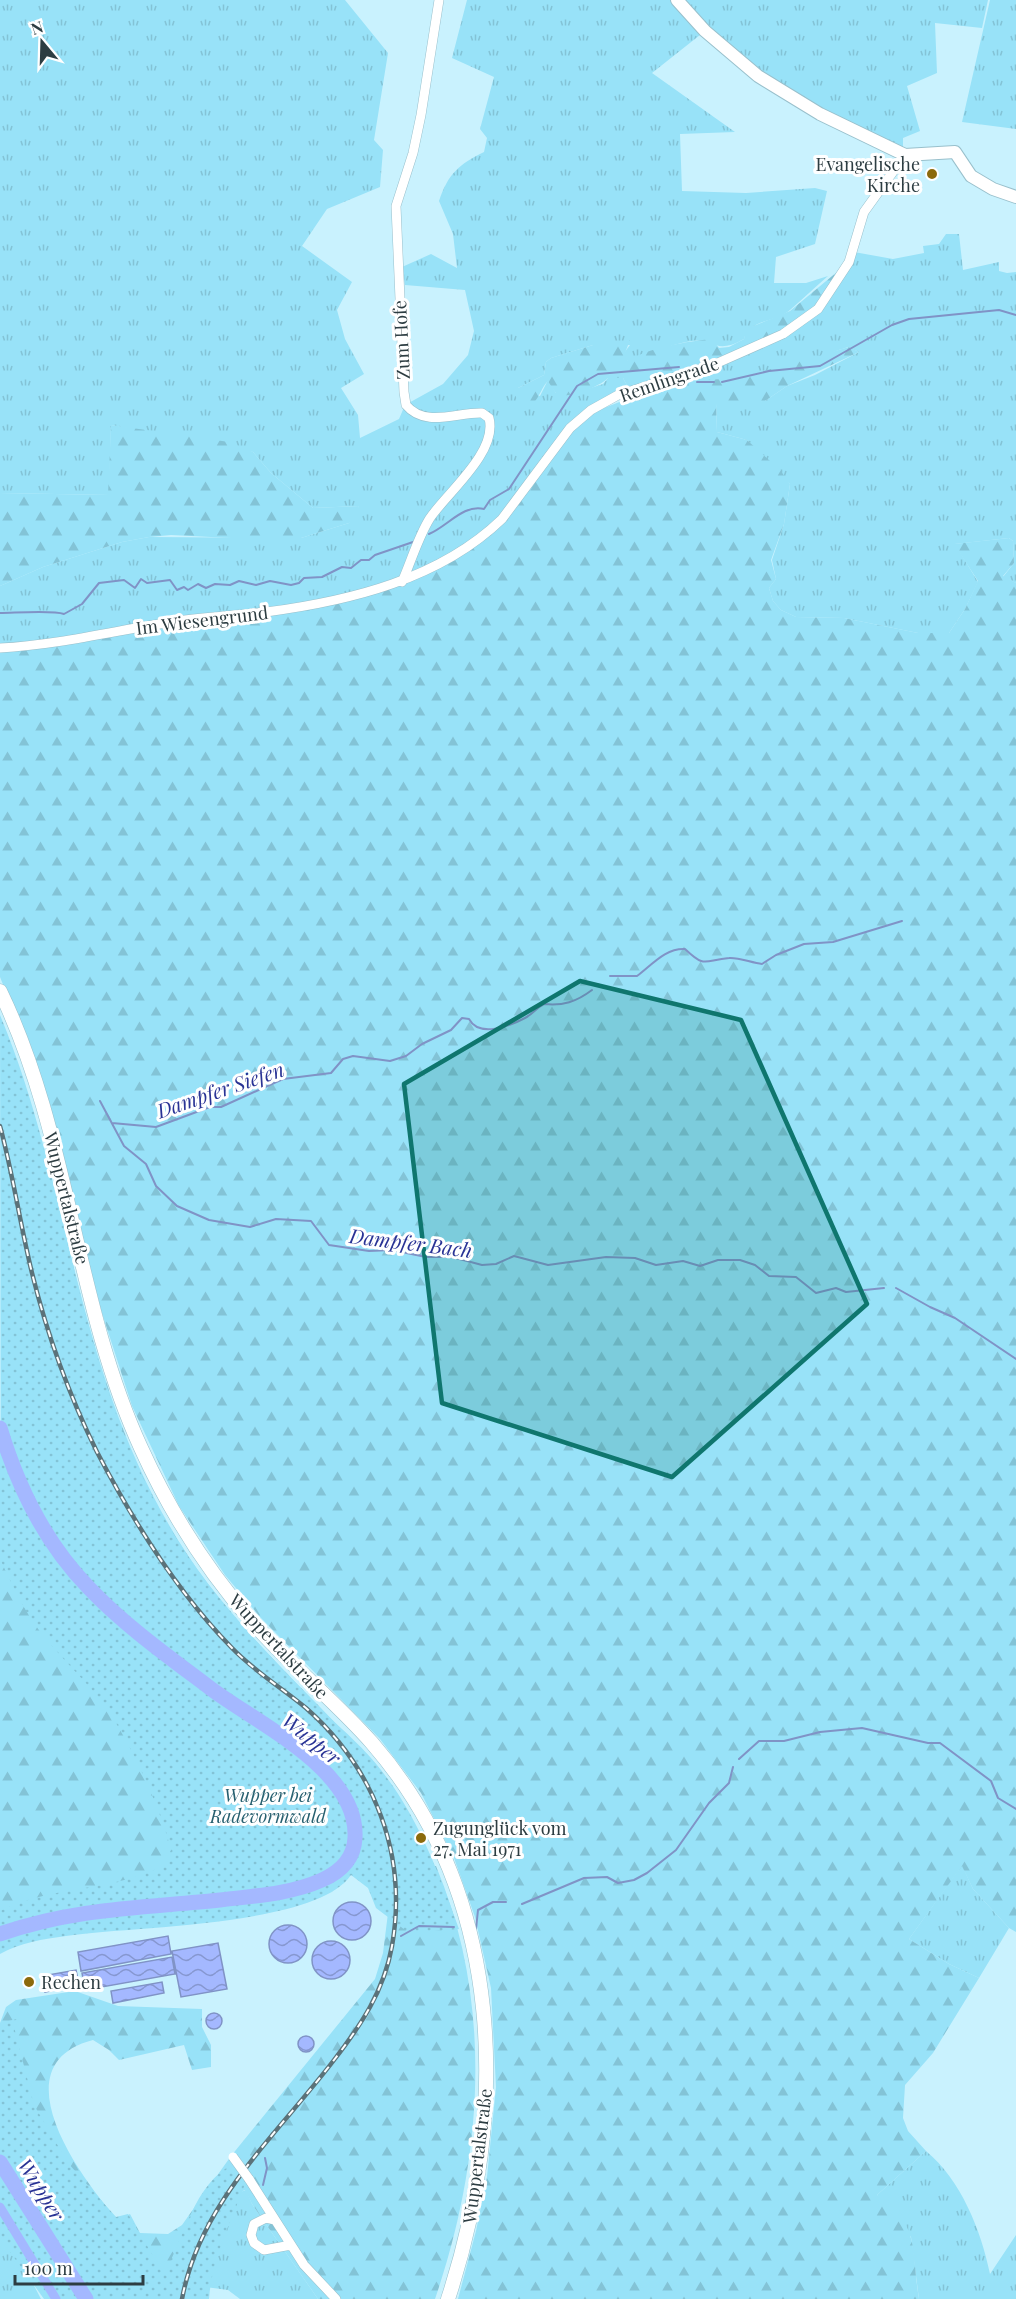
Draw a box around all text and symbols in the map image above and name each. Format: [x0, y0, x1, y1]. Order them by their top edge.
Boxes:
north arrow [12, 12, 72, 72]
text: N [28, 15, 46, 39]
place label: Evangelische Kirche [815, 152, 920, 197]
marker: Evangelische Kirche [925, 167, 939, 181]
street label: Zum Hofe [387, 300, 415, 380]
street label: Remlingrade [616, 351, 722, 407]
street label: Im Wiesengrund [134, 600, 270, 640]
water label: Dampfer Siefen [152, 1055, 287, 1124]
street label: Wuppertalstraße [39, 1128, 95, 1267]
water label: Dampfer Bach [347, 1221, 474, 1263]
street label: Wuppertalstraße [223, 1587, 334, 1704]
water label: Wupper [277, 1706, 348, 1771]
park label: Wupper bei Radevormwald [209, 1783, 327, 1828]
place label: Zugunglück vom 27. Mai 1971 [433, 1816, 567, 1861]
marker: Zugunglück vom 27. Mai 1971 [414, 1831, 428, 1845]
place label: Rechen [41, 1970, 101, 1994]
marker: Rechen [22, 1975, 36, 1989]
street label: Wuppertalstraße [457, 2087, 497, 2226]
water label: Wupper [13, 2153, 72, 2226]
scale bar [15, 2248, 142, 2286]
text: 100 m [24, 2256, 73, 2280]

